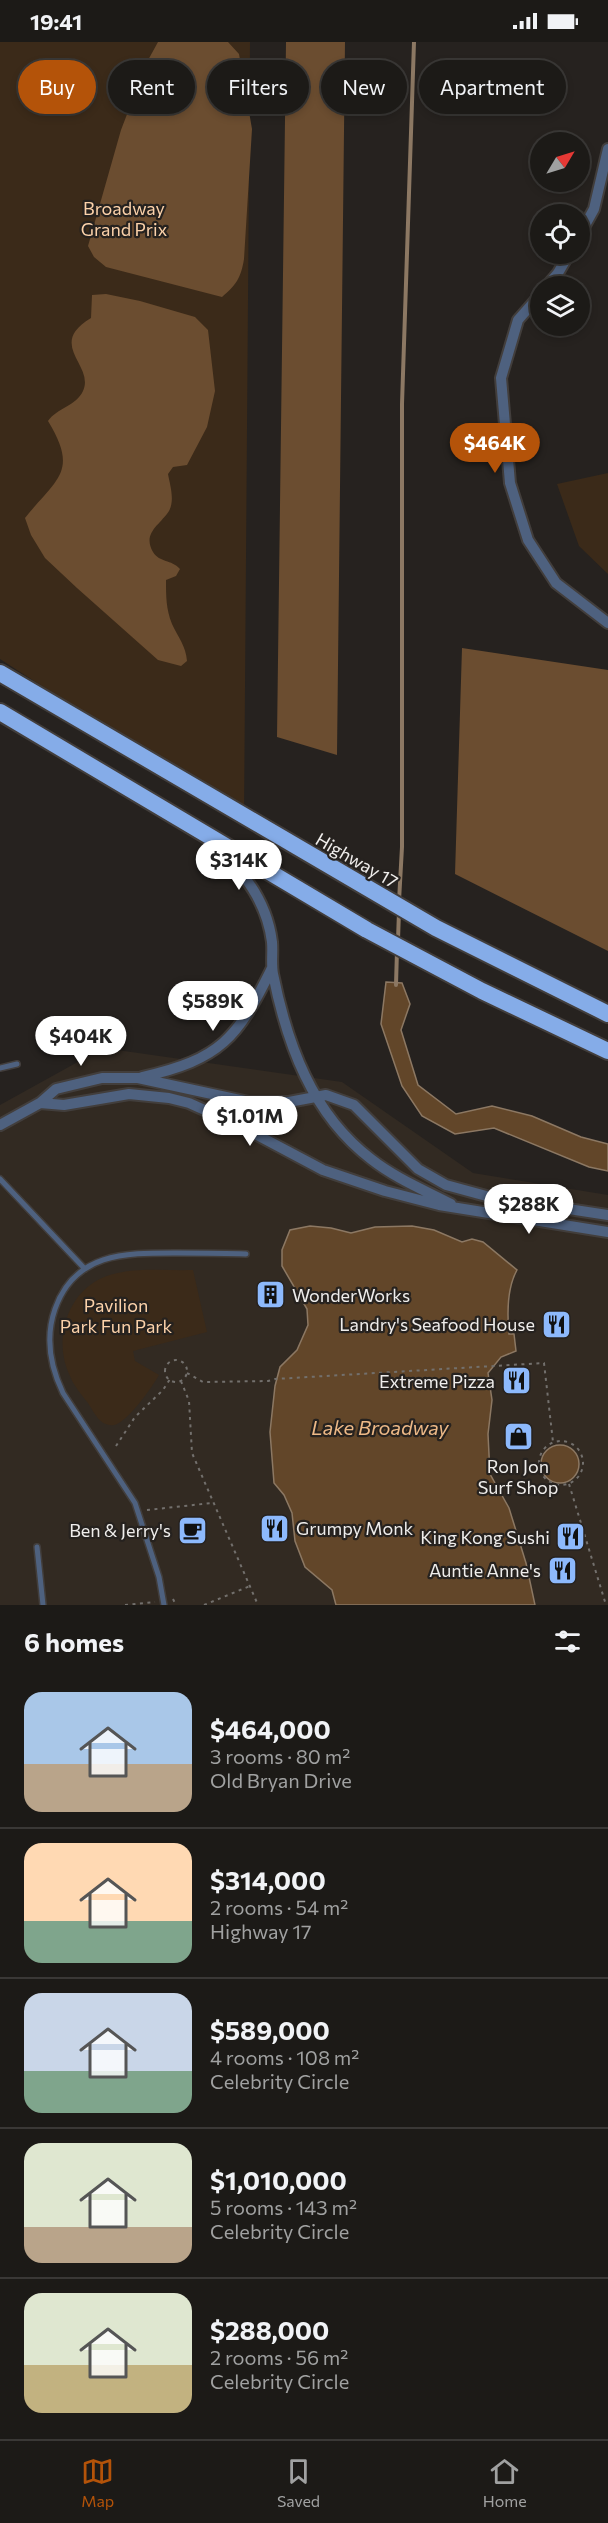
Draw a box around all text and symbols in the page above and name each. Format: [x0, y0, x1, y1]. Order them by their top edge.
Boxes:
text: 19:41 [30, 8, 82, 35]
chip: Buy [18, 60, 96, 114]
chip: Rent [108, 60, 195, 114]
chip: Filters [207, 60, 309, 114]
chip: New [321, 60, 407, 114]
chip: Apartment [419, 60, 566, 114]
north arrow [530, 132, 590, 192]
map controls [530, 132, 590, 336]
park label: Broadway Grand Prix [81, 197, 168, 240]
button: locate [530, 204, 590, 264]
button: layers [530, 276, 590, 336]
pin: $464K [453, 423, 537, 474]
text: $464K [464, 430, 526, 454]
street label: Highway 17 [312, 828, 402, 892]
pin: $314K [197, 840, 281, 891]
text: $314K [210, 847, 268, 871]
pin: $589K [171, 981, 255, 1032]
text: $589K [182, 988, 244, 1012]
pin: $404K [39, 1016, 123, 1067]
text: $404K [49, 1023, 113, 1047]
pin: $1.01M [201, 1096, 299, 1147]
text: $1.01M [216, 1103, 284, 1127]
pin: $288K [487, 1184, 571, 1235]
text: $288K [498, 1191, 560, 1215]
building icon: WonderWorks [255, 1279, 287, 1311]
place label: WonderWorks [292, 1284, 410, 1306]
park label: Pavilion Park Fun Park [60, 1294, 173, 1337]
restaurant icon: Landry's Seafood House [540, 1308, 572, 1340]
place label: Landry's Seafood House [339, 1313, 535, 1335]
restaurant icon: Extreme Pizza [500, 1365, 532, 1397]
place label: Extreme Pizza [379, 1370, 495, 1392]
water label: Lake Broadway [311, 1415, 449, 1439]
shop icon: Ron Jon Surf Shop [502, 1421, 534, 1453]
place label: Ron Jon Surf Shop [478, 1455, 558, 1498]
restaurant icon: Grumpy Monk [259, 1512, 291, 1544]
cafe icon: Ben & Jerry's [176, 1514, 208, 1546]
place label: Grumpy Monk [296, 1517, 414, 1539]
place label: Ben & Jerry's [69, 1519, 171, 1541]
restaurant icon: King Kong Sushi [555, 1521, 587, 1553]
place label: King Kong Sushi [420, 1526, 550, 1548]
restaurant icon: Auntie Anne's [546, 1554, 578, 1586]
place label: Auntie Anne's [429, 1559, 541, 1581]
icon: filters [551, 1625, 584, 1658]
text: 6 homes [24, 1626, 124, 1657]
text: $464,000 [210, 1713, 331, 1744]
icon: home [72, 1716, 144, 1788]
text: 3 rooms · 80 m² [210, 1744, 350, 1768]
text: Old Bryan Drive [210, 1768, 352, 1792]
text: $314,000 [210, 1864, 326, 1895]
icon: home [72, 1867, 144, 1939]
text: 2 rooms · 54 m² [210, 1895, 348, 1919]
text: Highway 17 [210, 1919, 312, 1943]
text: $589,000 [210, 2014, 330, 2045]
icon: home [72, 2017, 144, 2089]
text: 4 rooms · 108 m² [210, 2045, 359, 2069]
text: Celebrity Circle [210, 2069, 349, 2093]
text: $1,010,000 [210, 2164, 347, 2195]
icon: home [72, 2167, 144, 2239]
text: 5 rooms · 143 m² [210, 2195, 357, 2219]
text: Celebrity Circle [210, 2219, 349, 2243]
text: $288,000 [210, 2314, 329, 2345]
icon: home [72, 2317, 144, 2389]
text: 2 rooms · 56 m² [210, 2345, 348, 2369]
text: Celebrity Circle [210, 2369, 349, 2393]
tab: Map [81, 2455, 114, 2510]
tab: Saved [277, 2455, 320, 2510]
tab: Home [483, 2455, 527, 2510]

